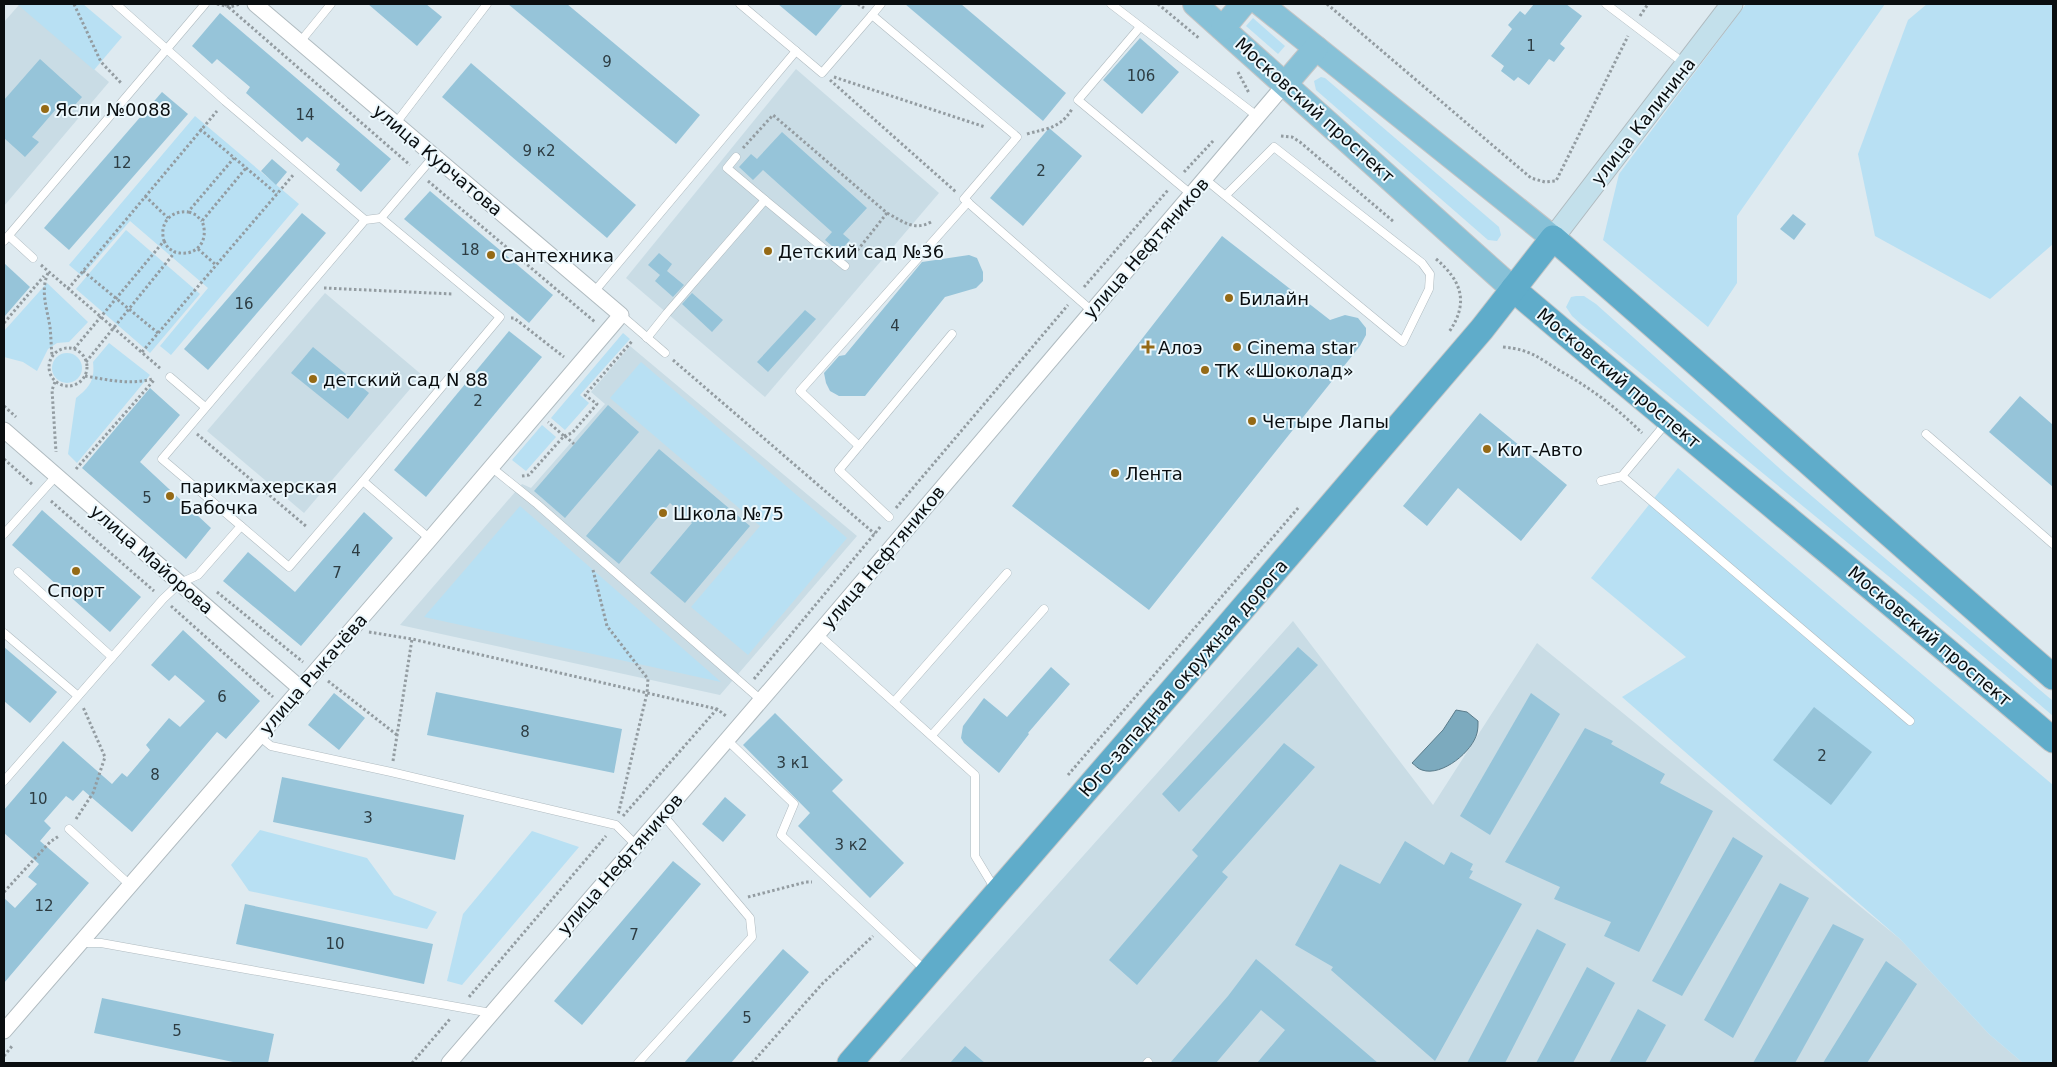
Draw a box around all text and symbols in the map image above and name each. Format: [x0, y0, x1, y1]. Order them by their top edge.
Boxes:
street label: Московский проспект [1231, 33, 1399, 187]
house number: 1 [1526, 37, 1536, 55]
house number: 9 [602, 53, 612, 71]
street label: улица Калинина [1587, 53, 1699, 189]
house number: 106 [1127, 67, 1155, 85]
place label: Ясли №0088 [55, 99, 171, 120]
street label: улица Курчатова [369, 100, 507, 220]
marker: Ясли №0088 [39, 103, 51, 115]
house number: 14 [295, 106, 315, 124]
house number: 9 к2 [523, 142, 555, 160]
house number: 12 [112, 154, 132, 172]
house number: 2 [1036, 162, 1046, 180]
street label: улица Нефтяников [1079, 173, 1213, 323]
house number: 18 [460, 241, 480, 259]
place label: Детский сад №36 [778, 241, 944, 262]
place label: Сантехника [501, 245, 614, 266]
marker: Детский сад №36 [762, 245, 774, 257]
marker: Сантехника [485, 249, 497, 261]
place label: Билайн [1239, 288, 1309, 309]
marker: Билайн [1223, 292, 1235, 304]
house number: 16 [234, 295, 254, 313]
street label: Московский проспект [1533, 303, 1705, 453]
house number: 4 [890, 317, 900, 335]
place label: Алоэ [1158, 337, 1203, 358]
place label: Cinema star [1247, 337, 1357, 358]
marker: Алоэ [1142, 341, 1154, 353]
marker: Cinema star [1231, 341, 1243, 353]
place label: ТК «Шоколад» [1214, 360, 1354, 381]
marker: ТК «Шоколад» [1199, 364, 1211, 376]
place label: детский сад N 88 [323, 369, 488, 390]
marker: детский сад N 88 [307, 373, 319, 385]
house number: 2 [473, 392, 483, 410]
place label: Четыре Лапы [1262, 411, 1389, 432]
marker: Четыре Лапы [1246, 415, 1258, 427]
place label: Кит-Авто [1497, 439, 1583, 460]
marker: Кит-Авто [1481, 443, 1493, 455]
place label: Лента [1125, 463, 1183, 484]
marker: Лента [1109, 467, 1121, 479]
place label: парикмахерская Бабочка [180, 476, 337, 518]
street label: улица Нефтяников [817, 481, 949, 633]
house number: 5 [142, 489, 152, 507]
marker: парикмахерская Бабочка [164, 490, 176, 502]
street label: улица Майорова [86, 500, 218, 618]
place label: Школа №75 [673, 503, 784, 524]
marker: Школа №75 [657, 507, 669, 519]
house number: 4 [351, 542, 361, 560]
street label: Юго-западная окружная дорога [1074, 555, 1292, 801]
street label: Московский проспект [1844, 561, 2016, 711]
house number: 7 [332, 564, 342, 582]
marker: Спорт [70, 565, 82, 577]
place label: Спорт [47, 580, 105, 601]
street label: улица Рыкачёва [255, 609, 371, 739]
house number: 6 [217, 688, 227, 706]
house number: 8 [520, 723, 530, 741]
house number: 2 [1817, 747, 1827, 765]
house number: 3 к1 [777, 754, 809, 772]
house number: 8 [150, 766, 160, 784]
street label: улица Нефтяников [553, 789, 687, 939]
house number: 10 [28, 790, 48, 808]
house number: 3 [363, 809, 373, 827]
house number: 3 к2 [835, 836, 867, 854]
house number: 12 [34, 897, 54, 915]
house number: 7 [629, 926, 639, 944]
house number: 10 [325, 935, 345, 953]
house number: 5 [742, 1009, 752, 1027]
house number: 5 [172, 1022, 182, 1040]

